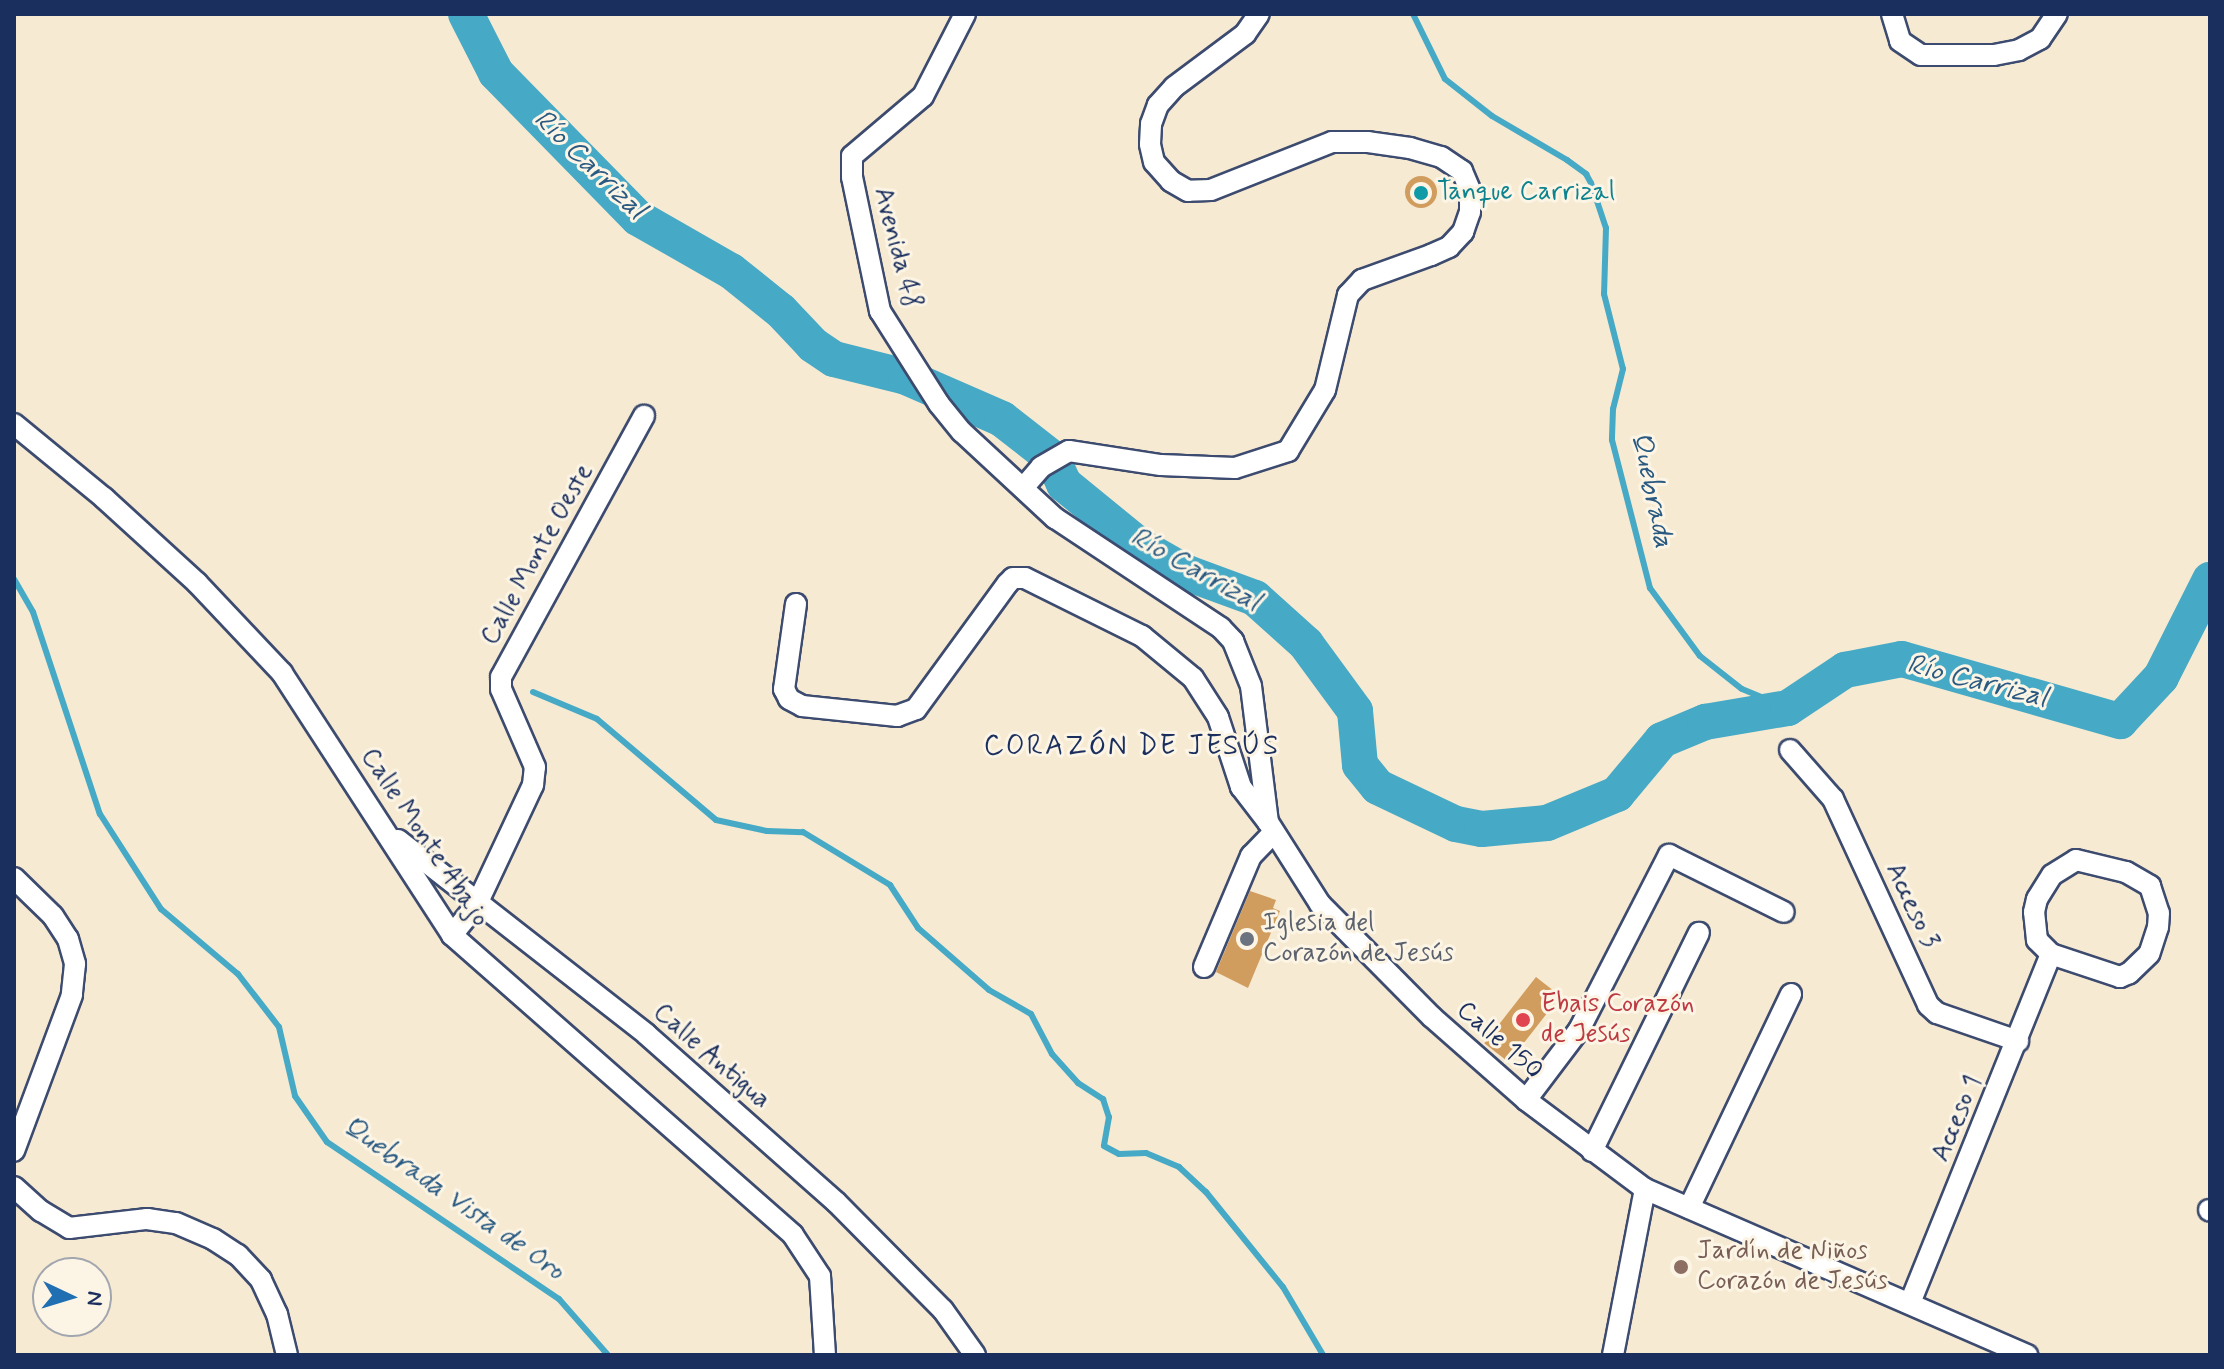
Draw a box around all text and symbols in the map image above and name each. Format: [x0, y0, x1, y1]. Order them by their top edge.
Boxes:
water label: Río Carrizal [525, 102, 653, 228]
place label: Tanque Carrizal [1437, 177, 1615, 209]
street label: Avenida 48 [866, 184, 926, 312]
marker: Tanque Carrizal [1412, 184, 1430, 202]
water label: Quebrada [1622, 429, 1680, 551]
street label: Calle Monte Oeste [475, 459, 601, 651]
water label: Río Carrizal [1123, 520, 1267, 620]
water label: Río Carrizal [1902, 648, 2052, 716]
district label: CORAZÓN DE JESÚS [985, 730, 1279, 764]
street label: Calle Monte Abajo [354, 744, 494, 932]
street label: Acceso 3 [1878, 858, 1944, 954]
place label: Iglesia del Corazón de Jesús [1263, 908, 1454, 970]
marker: Iglesia del Corazón de Jesús [1238, 930, 1256, 948]
place label: Ebais Corazón de Jesús [1541, 989, 1696, 1050]
street label: Calle 150 [1450, 995, 1548, 1087]
street label: Calle Antigua [646, 998, 776, 1116]
marker: Ebais Corazón de Jesús [1512, 1009, 1534, 1031]
street label: Acceso 1 [1926, 1071, 1990, 1167]
water label: Quebrada Vista de Oro [334, 1109, 572, 1289]
place label: Jardín de Niños Corazón de Jesús [1697, 1236, 1888, 1298]
north arrow [32, 1257, 112, 1337]
marker: Jardín de Niños Corazón de Jesús [1672, 1258, 1690, 1276]
text: N [79, 1290, 108, 1307]

